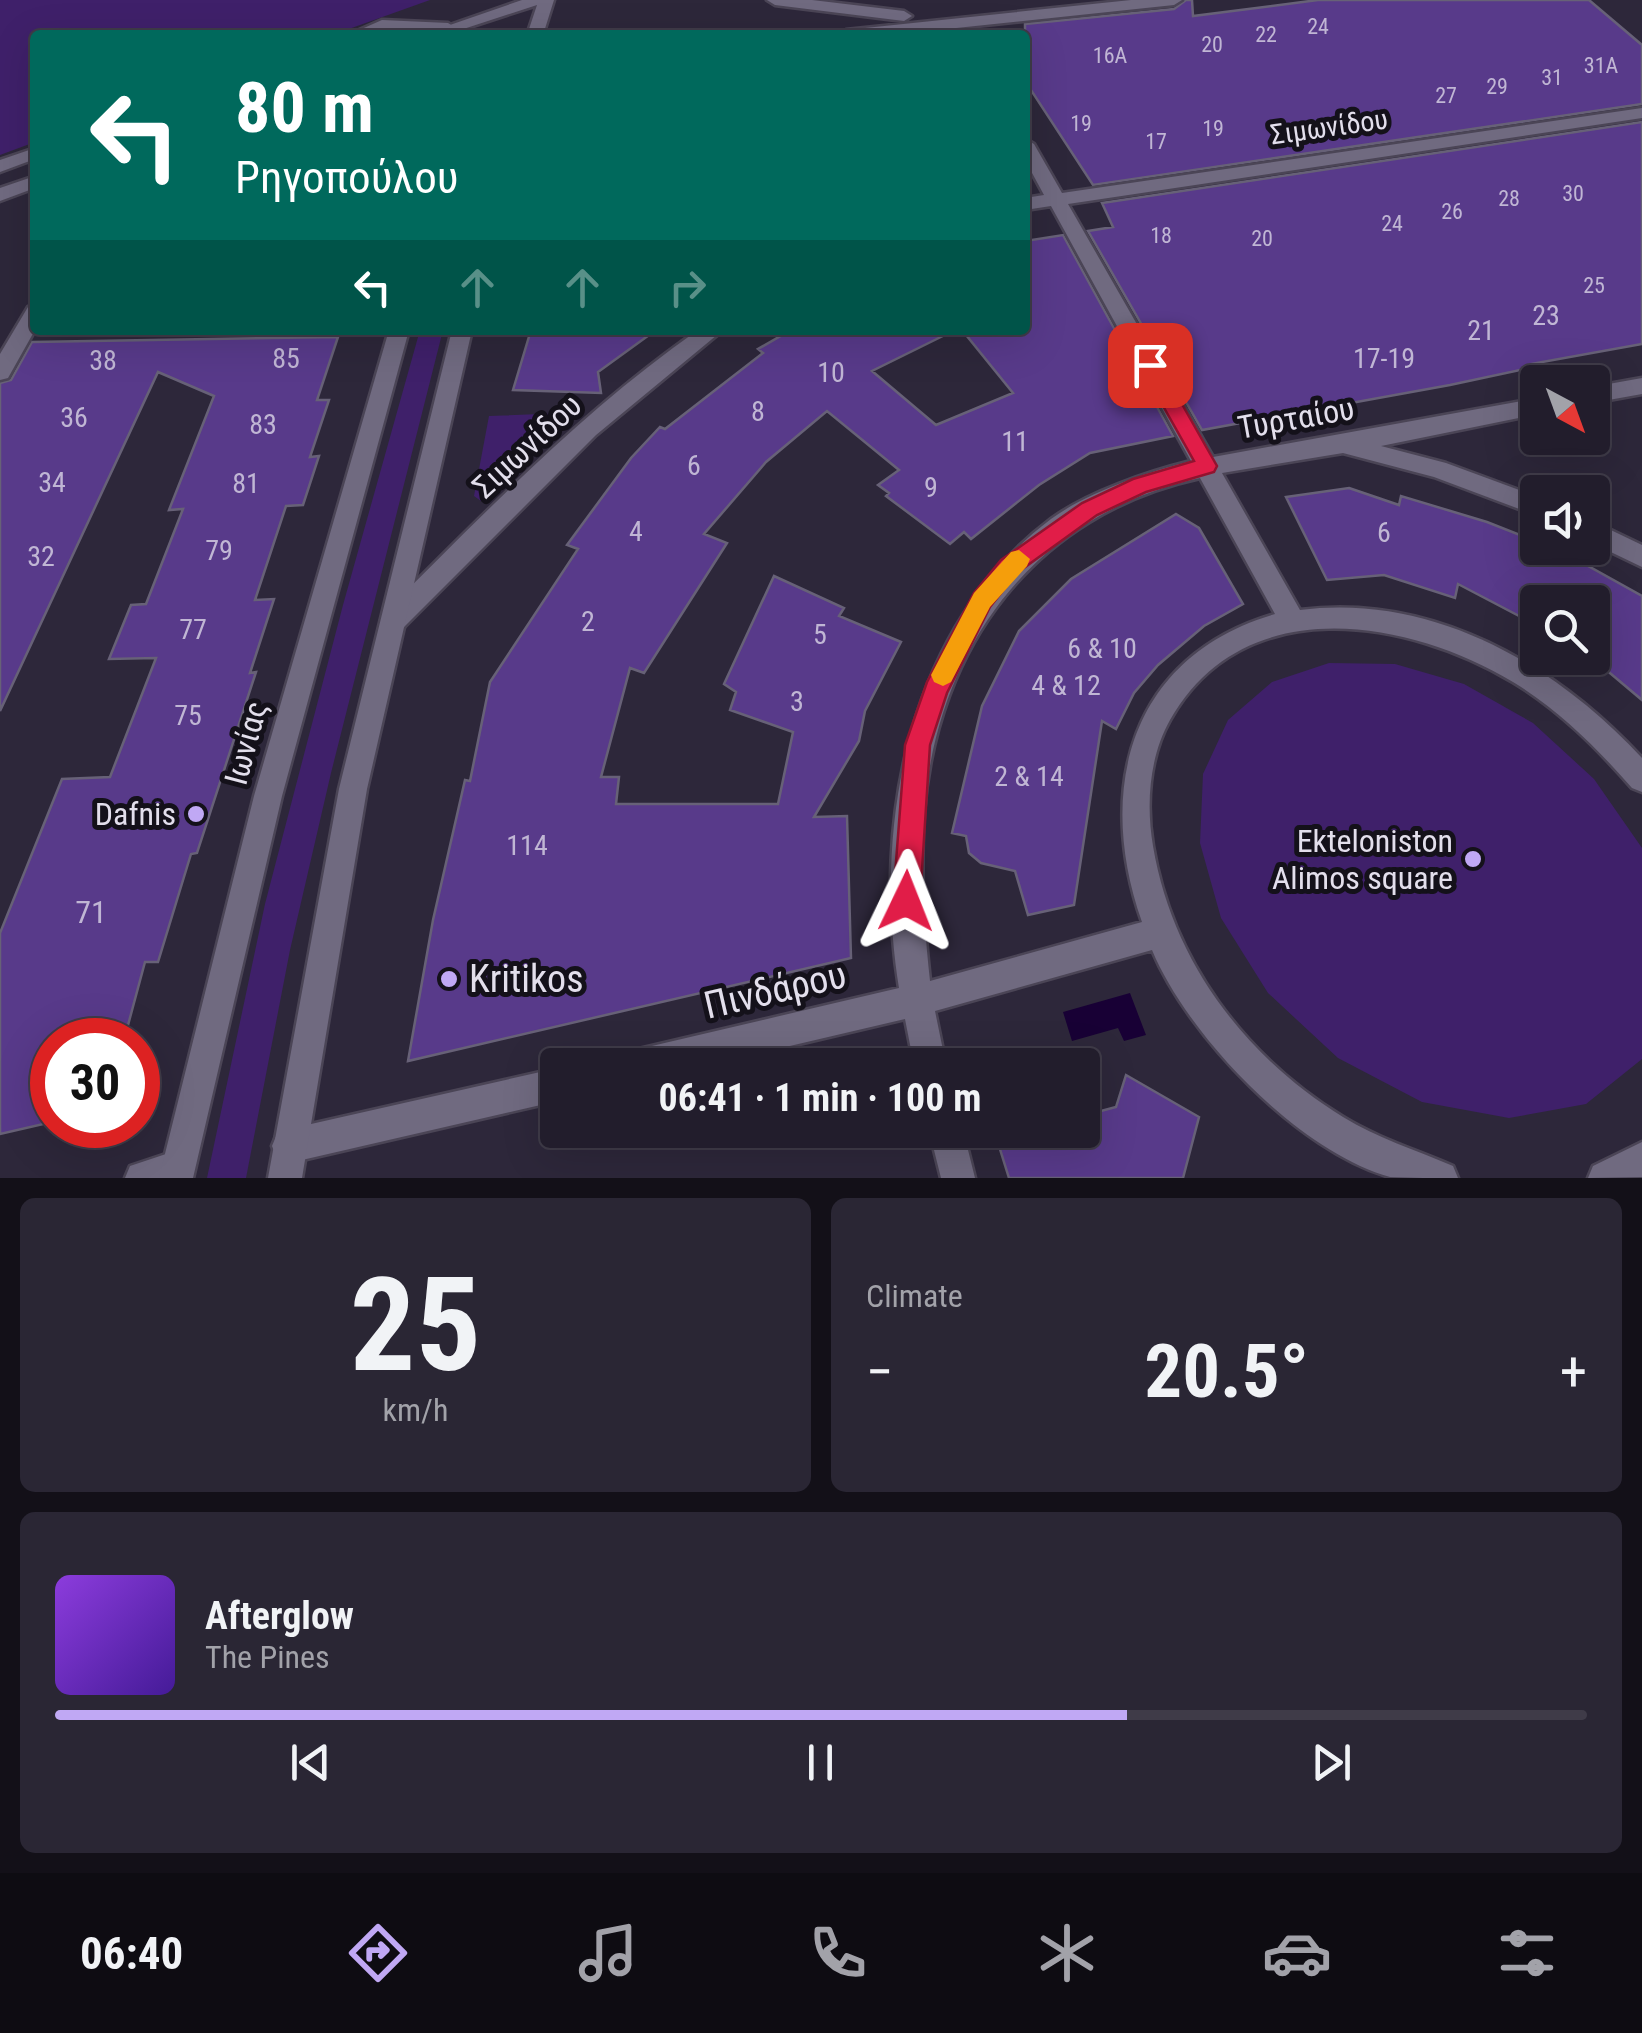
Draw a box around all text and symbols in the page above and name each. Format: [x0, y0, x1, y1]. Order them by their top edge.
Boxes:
house number: 24 [1307, 14, 1329, 39]
house number: 22 [1255, 22, 1277, 47]
house number: 20 [1201, 32, 1223, 57]
house number: 16A [1093, 43, 1128, 68]
house number: 31A [1584, 53, 1619, 78]
house number: 31 [1541, 65, 1563, 90]
text: 80 m [235, 67, 374, 149]
icon: left [70, 70, 200, 200]
house number: 29 [1486, 74, 1508, 99]
house number: 27 [1435, 83, 1457, 108]
street label: Σιμωνίδου [1268, 102, 1390, 152]
house number: 19 [1070, 111, 1092, 136]
house number: 19 [1202, 116, 1224, 141]
house number: 17 [1145, 129, 1167, 154]
text: Ρηγοπούλου [235, 151, 458, 204]
house number: 30 [1562, 181, 1584, 206]
house number: 28 [1498, 186, 1520, 211]
house number: 26 [1441, 199, 1463, 224]
house number: 24 [1381, 211, 1403, 236]
house number: 18 [1150, 223, 1172, 248]
house number: 20 [1251, 226, 1273, 251]
icon: left [345, 260, 400, 315]
icon: ahead [450, 260, 505, 315]
icon: ahead [555, 260, 610, 315]
icon: right [660, 260, 715, 315]
house number: 25 [1583, 273, 1605, 298]
house number: 23 [1532, 299, 1560, 332]
house number: 21 [1467, 314, 1495, 347]
pin [1108, 323, 1193, 408]
icon: arrive [1123, 338, 1178, 393]
house number: 85 [272, 342, 300, 375]
house number: 17-19 [1353, 342, 1415, 375]
house number: 38 [89, 344, 117, 377]
house number: 10 [817, 356, 845, 389]
north arrow [1520, 365, 1610, 455]
map controls [1520, 365, 1610, 675]
street label: Σιμωνίδου [465, 386, 589, 506]
street label: Τυρταίου [1235, 389, 1357, 447]
house number: 8 [751, 395, 765, 428]
house number: 36 [60, 401, 88, 434]
house number: 83 [249, 408, 277, 441]
house number: 11 [1001, 425, 1029, 458]
house number: 6 [687, 449, 701, 482]
house number: 34 [38, 466, 66, 499]
house number: 81 [232, 467, 260, 500]
house number: 9 [924, 471, 938, 504]
button: sound [1520, 475, 1610, 565]
house number: 4 [629, 515, 643, 548]
house number: 6 [1377, 516, 1391, 549]
house number: 79 [205, 534, 233, 567]
house number: 32 [27, 540, 55, 573]
button: search [1520, 585, 1610, 675]
house number: 2 [581, 605, 595, 638]
house number: 77 [179, 613, 207, 646]
house number: 5 [813, 618, 827, 651]
house number: 6 & 10 [1067, 632, 1137, 665]
house number: 4 & 12 [1031, 669, 1101, 702]
house number: 3 [790, 685, 804, 718]
street label: Ιωνίας [217, 697, 275, 789]
house number: 75 [174, 699, 202, 732]
house number: 2 & 14 [994, 760, 1064, 793]
place label: Dafnis [95, 795, 176, 833]
marker: Dafnis [185, 803, 207, 825]
place label: Ekteloniston Alimos square [1272, 822, 1453, 897]
house number: 114 [506, 829, 548, 862]
marker: Ekteloniston Alimos square [1462, 848, 1484, 870]
position arrow [854, 849, 958, 953]
house number: 71 [75, 893, 107, 931]
street label: Πινδάρου [700, 952, 850, 1028]
place label: Kritikos [469, 957, 584, 1001]
marker: Kritikos [438, 968, 460, 990]
speed limit sign: 30 [30, 1018, 160, 1148]
text: 06:41 · 1 min · 100 m [659, 1076, 981, 1120]
text: 25 [350, 1249, 481, 1402]
text: Climate [866, 1277, 963, 1315]
text: 20.5° [1144, 1327, 1309, 1415]
text: − [866, 1340, 894, 1404]
text: + [1560, 1340, 1587, 1404]
text: km/h [383, 1391, 448, 1429]
text: Afterglow [205, 1594, 354, 1638]
text: The Pines [205, 1638, 330, 1676]
icon: previous [283, 1735, 338, 1790]
icon: pause [793, 1735, 848, 1790]
icon: next [1304, 1735, 1359, 1790]
icon: directions [343, 1918, 413, 1988]
icon: music [573, 1918, 643, 1988]
icon: phone [803, 1918, 873, 1988]
icon: climate [1032, 1918, 1102, 1988]
icon: car [1262, 1918, 1332, 1988]
icon: filters [1492, 1918, 1562, 1988]
text: 06:40 [80, 1927, 183, 1980]

